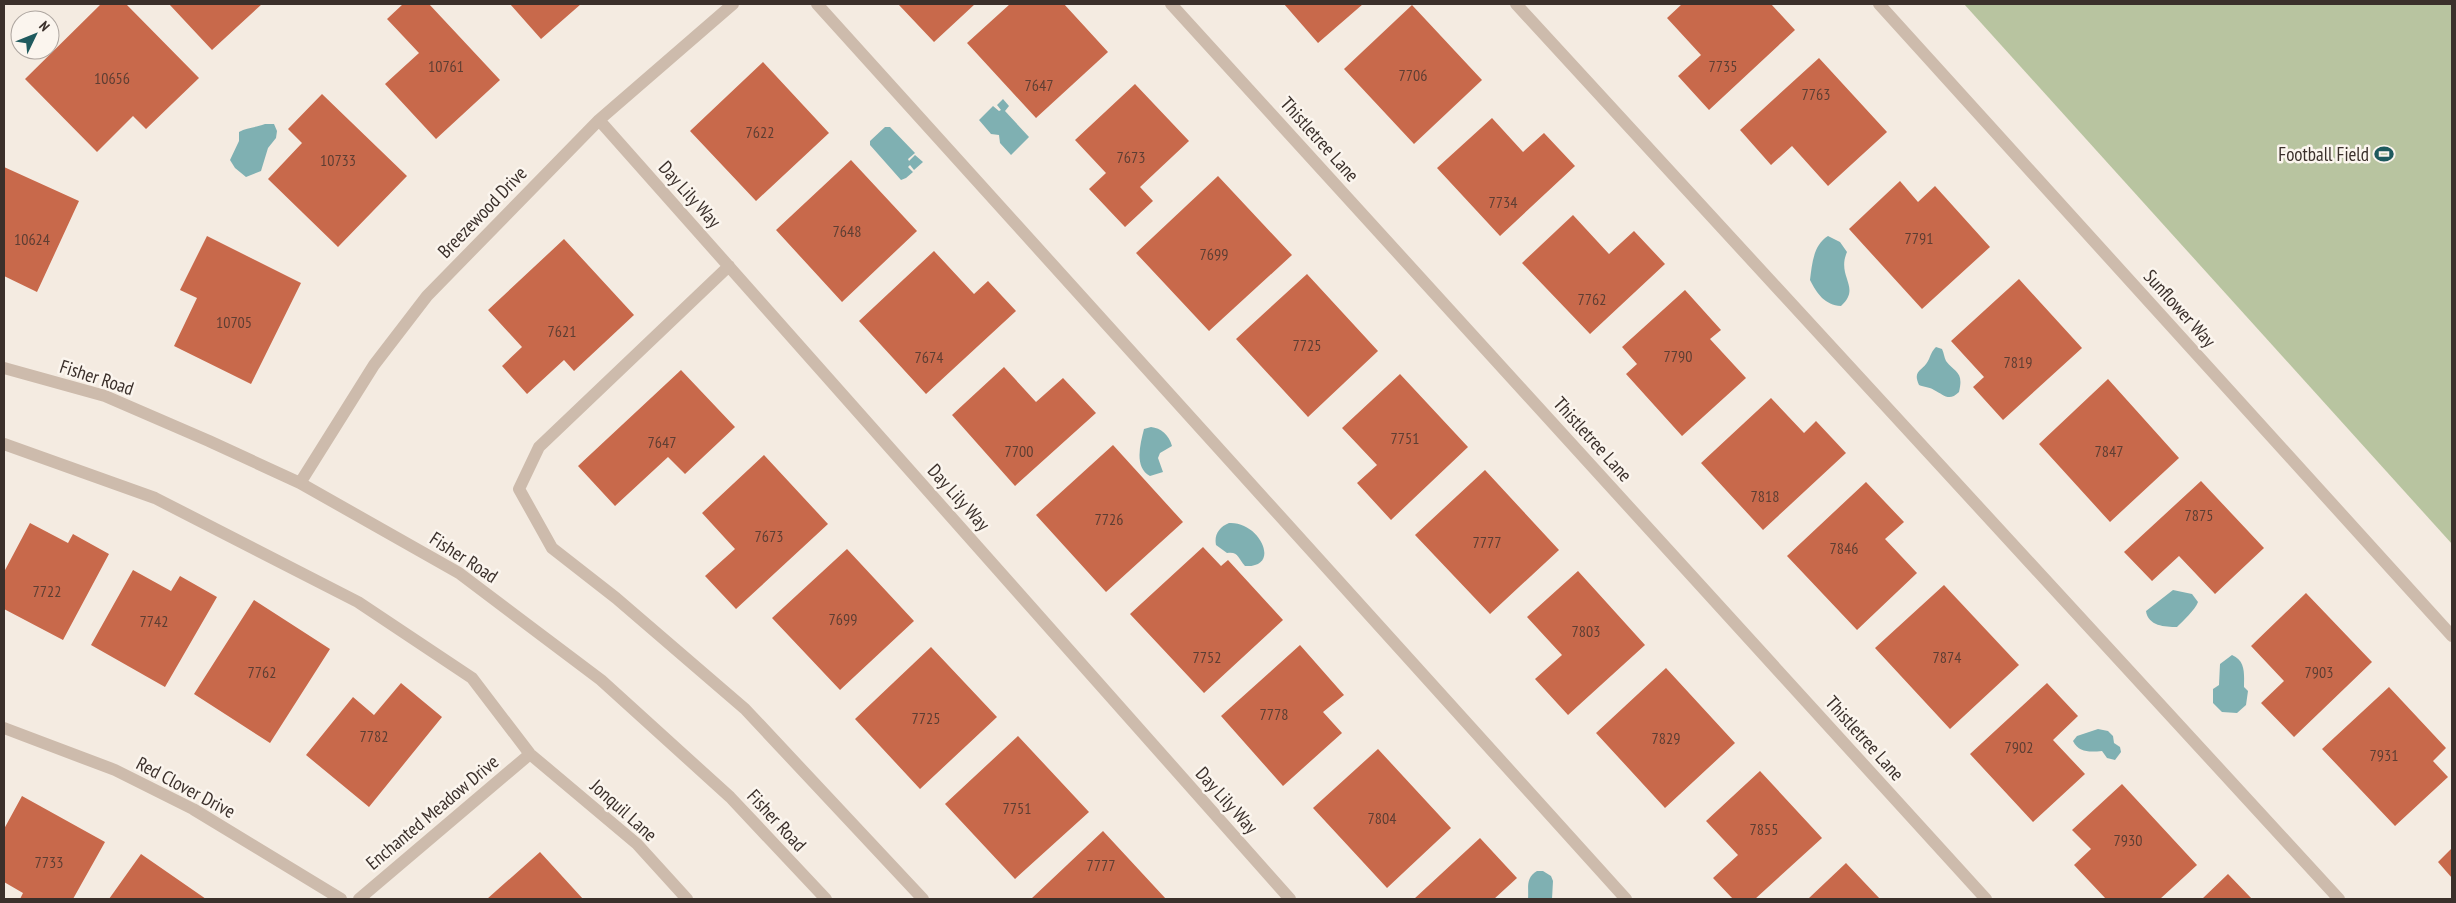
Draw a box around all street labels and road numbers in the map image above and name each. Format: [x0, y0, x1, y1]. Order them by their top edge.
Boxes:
street label: Thistletree Lane [1276, 91, 1365, 187]
street label: Day Lily Way [654, 156, 727, 233]
street label: Breezewood Drive [432, 161, 532, 263]
street label: Sunflower Way [2139, 264, 2222, 352]
street label: Fisher Road [57, 354, 137, 400]
street label: Thistletree Lane [1549, 391, 1638, 487]
street label: Day Lily Way [923, 459, 996, 536]
street label: Fisher Road [425, 526, 503, 588]
street label: Thistletree Lane [1821, 690, 1910, 786]
street label: Enchanted Meadow Drive [361, 749, 503, 875]
street label: Red Clover Drive [132, 751, 240, 823]
street label: Day Lily Way [1191, 762, 1264, 839]
street label: Jonquil Lane [585, 773, 662, 846]
street label: Fisher Road [742, 784, 812, 856]

